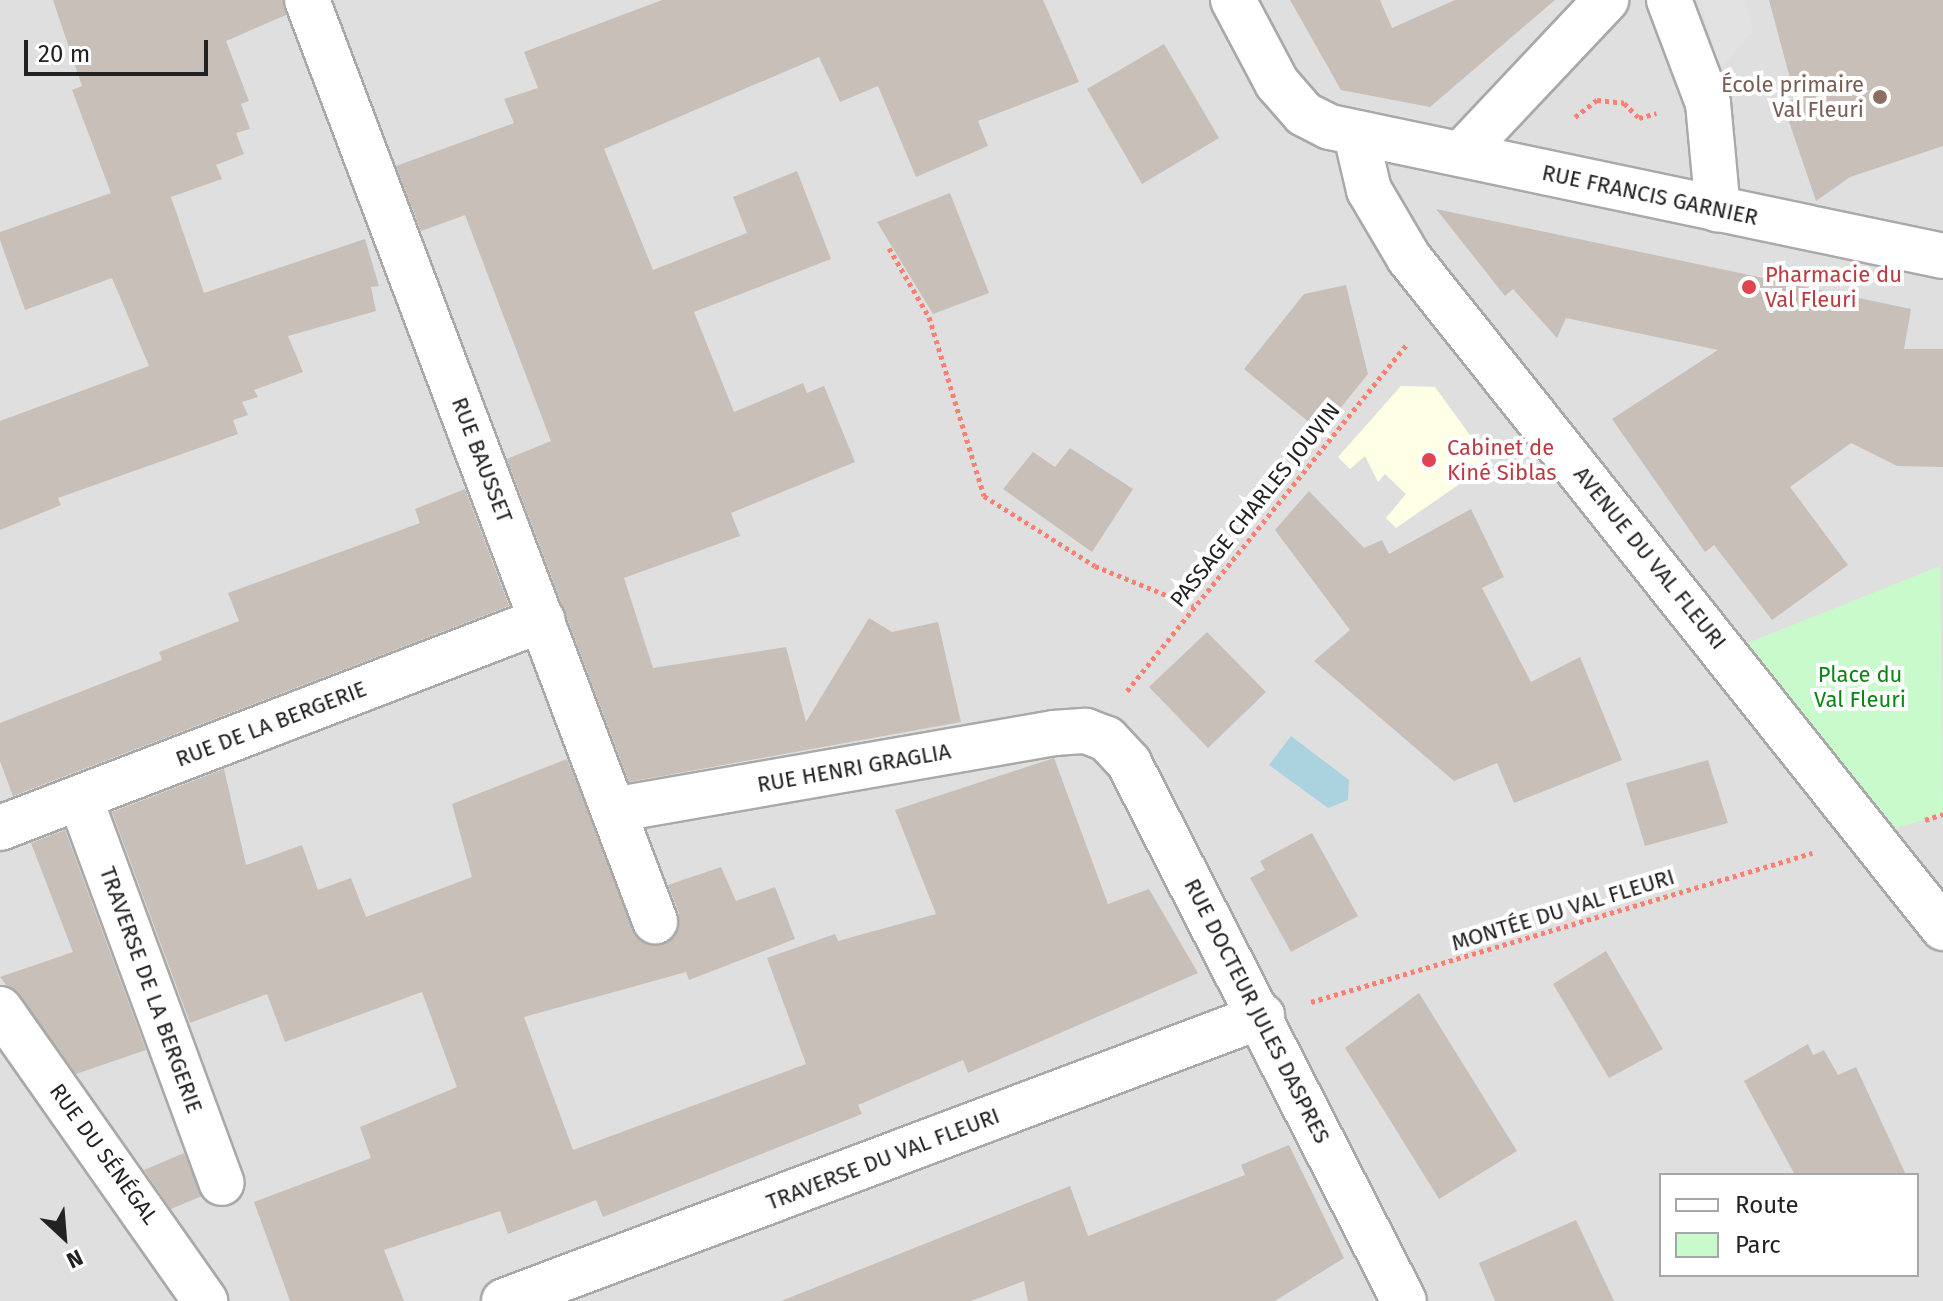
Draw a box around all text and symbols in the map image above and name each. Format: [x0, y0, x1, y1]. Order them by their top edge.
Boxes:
scale bar [28, 24, 212, 74]
text: 20 m [38, 40, 90, 68]
place label: École primaire Val Fleuri [1721, 71, 1864, 122]
marker: École primaire Val Fleuri [1871, 88, 1889, 106]
street label: RUE FRANCIS GARNIER [1540, 159, 1760, 231]
place label: Pharmacie du Val Fleuri [1765, 261, 1902, 312]
marker: Pharmacie du Val Fleuri [1740, 278, 1758, 296]
street label: RUE BAUSSET [446, 394, 518, 526]
street label: PASSAGE CHARLES JOUVIN [1164, 397, 1346, 613]
place label: Cabinet de Kiné Siblas [1447, 434, 1556, 486]
marker: Cabinet de Kiné Siblas [1418, 449, 1440, 471]
street label: AVENUE DU VAL FLEURI [1568, 461, 1732, 655]
park label: Place du Val Fleuri [1814, 661, 1906, 712]
street label: RUE DE LA BERGERIE [172, 675, 370, 773]
street label: RUE HENRI GRAGLIA [755, 738, 953, 798]
street label: TRAVERSE DE LA BERGERIE [94, 863, 208, 1117]
street label: MONTÉE DU VAL FLEURI [1448, 864, 1678, 956]
street label: RUE DOCTEUR JULES DASPRES [1179, 874, 1335, 1148]
street label: RUE DU SÉNÉGAL [44, 1078, 164, 1230]
street label: TRAVERSE DU VAL FLEURI [763, 1102, 1003, 1216]
legend [1659, 1173, 1919, 1277]
text: Route [1735, 1191, 1799, 1219]
north arrow [24, 1197, 104, 1277]
text: Parc [1735, 1231, 1781, 1259]
text: N [62, 1244, 87, 1274]

